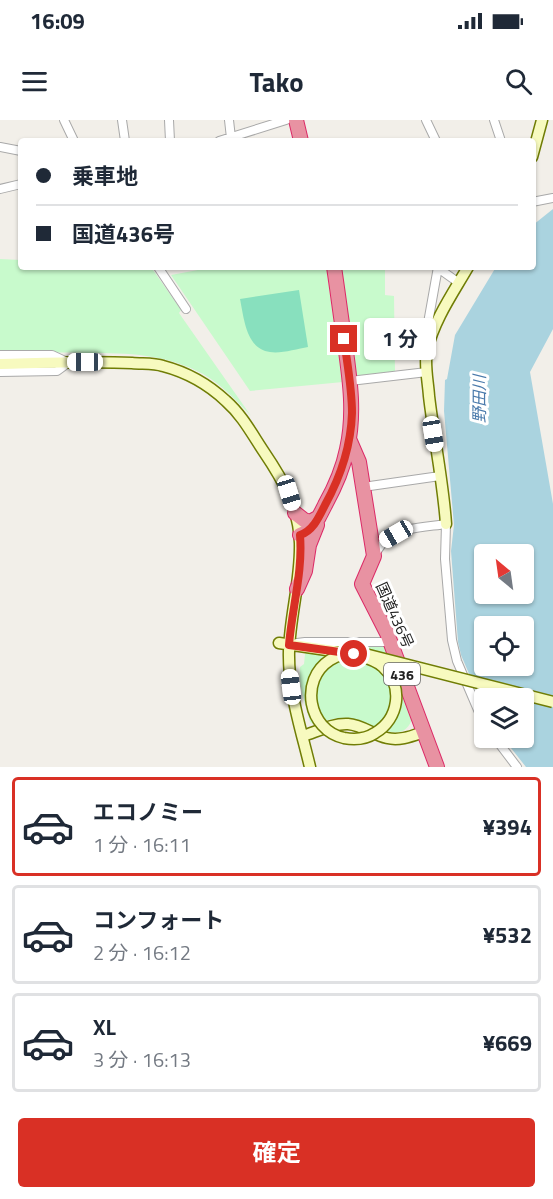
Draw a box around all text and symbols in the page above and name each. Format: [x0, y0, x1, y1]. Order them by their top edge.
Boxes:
text: 16:09 [30, 4, 85, 38]
text: Tako [249, 61, 304, 102]
icon: menu [18, 65, 51, 98]
icon: search [502, 65, 535, 98]
text: 乗車地 [72, 159, 138, 193]
text: 国道436号 [72, 217, 175, 251]
callout: 1 分 [365, 318, 437, 360]
text: 1 分 [382, 323, 418, 354]
route end [330, 325, 357, 352]
car [67, 353, 103, 371]
water label: 野田川 [467, 373, 491, 423]
car [421, 415, 445, 453]
car [275, 473, 303, 513]
car [376, 517, 416, 551]
north arrow [474, 544, 534, 604]
map controls [474, 544, 534, 748]
street label: 国道436号 [370, 578, 420, 652]
button: locate [474, 616, 534, 676]
route start [340, 640, 367, 667]
road number: 436 [384, 663, 420, 685]
car [280, 668, 302, 706]
button: layers [474, 688, 534, 748]
text: エコノミー [93, 795, 203, 829]
icon: car [21, 800, 75, 854]
text: ¥394 [483, 810, 532, 844]
text: 1 分 · 16:11 [93, 829, 191, 860]
text: コンフォート [93, 903, 224, 937]
icon: car [21, 908, 75, 962]
text: ¥532 [483, 918, 532, 952]
text: 2 分 · 16:12 [93, 937, 191, 968]
text: XL [93, 1010, 116, 1044]
icon: car [21, 1016, 75, 1070]
text: ¥669 [483, 1026, 532, 1060]
text: 3 分 · 16:13 [93, 1044, 191, 1075]
button: 確定 [18, 1118, 535, 1187]

